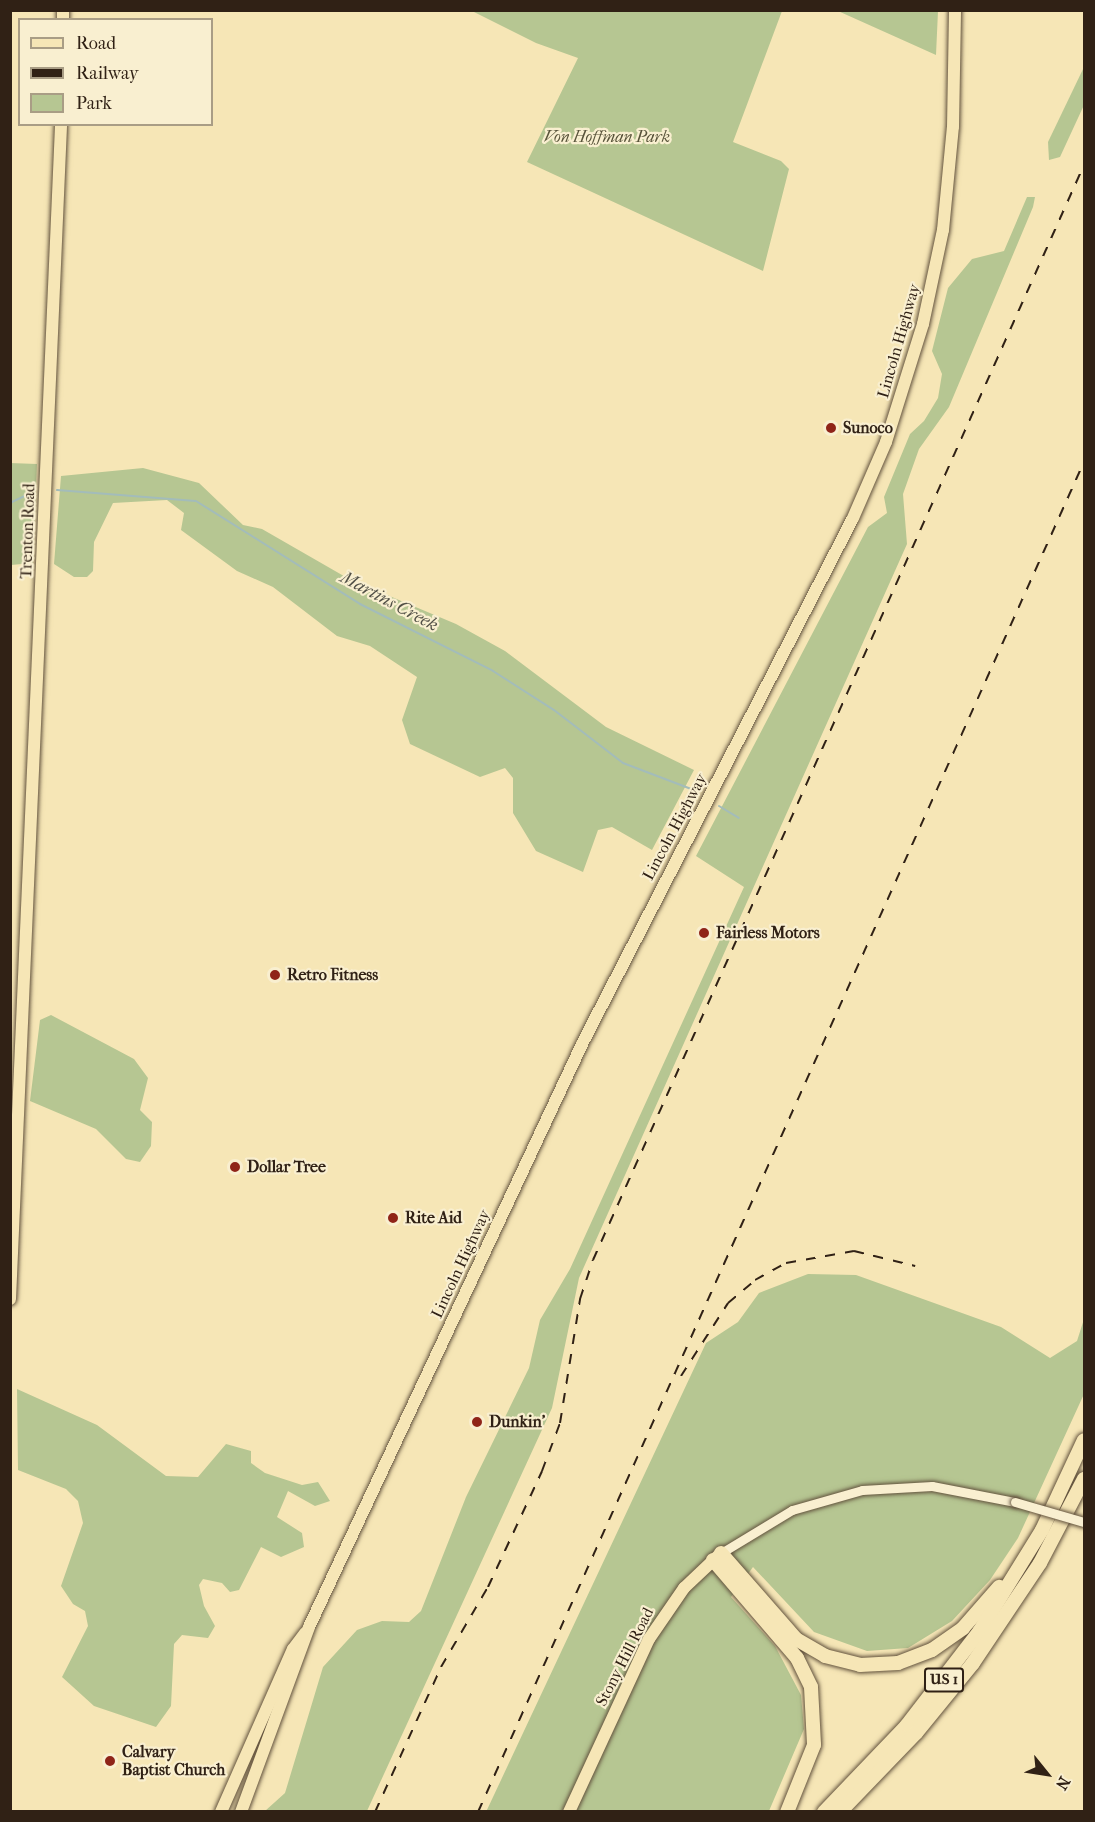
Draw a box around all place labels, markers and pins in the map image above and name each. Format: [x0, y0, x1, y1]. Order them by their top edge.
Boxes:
place label: Sunoco [843, 418, 893, 438]
marker: Sunoco [824, 421, 838, 435]
place label: Fairless Motors [716, 923, 820, 943]
marker: Fairless Motors [697, 926, 711, 940]
place label: Retro Fitness [287, 965, 378, 985]
marker: Retro Fitness [268, 968, 282, 982]
place label: Dollar Tree [247, 1157, 326, 1177]
marker: Dollar Tree [228, 1160, 242, 1174]
place label: Rite Aid [405, 1208, 462, 1228]
marker: Rite Aid [386, 1211, 400, 1225]
place label: Dunkin' [489, 1412, 545, 1432]
marker: Dunkin' [470, 1415, 484, 1429]
place label: Calvary Baptist Church [122, 1742, 225, 1780]
marker: Calvary Baptist Church [103, 1754, 117, 1768]

